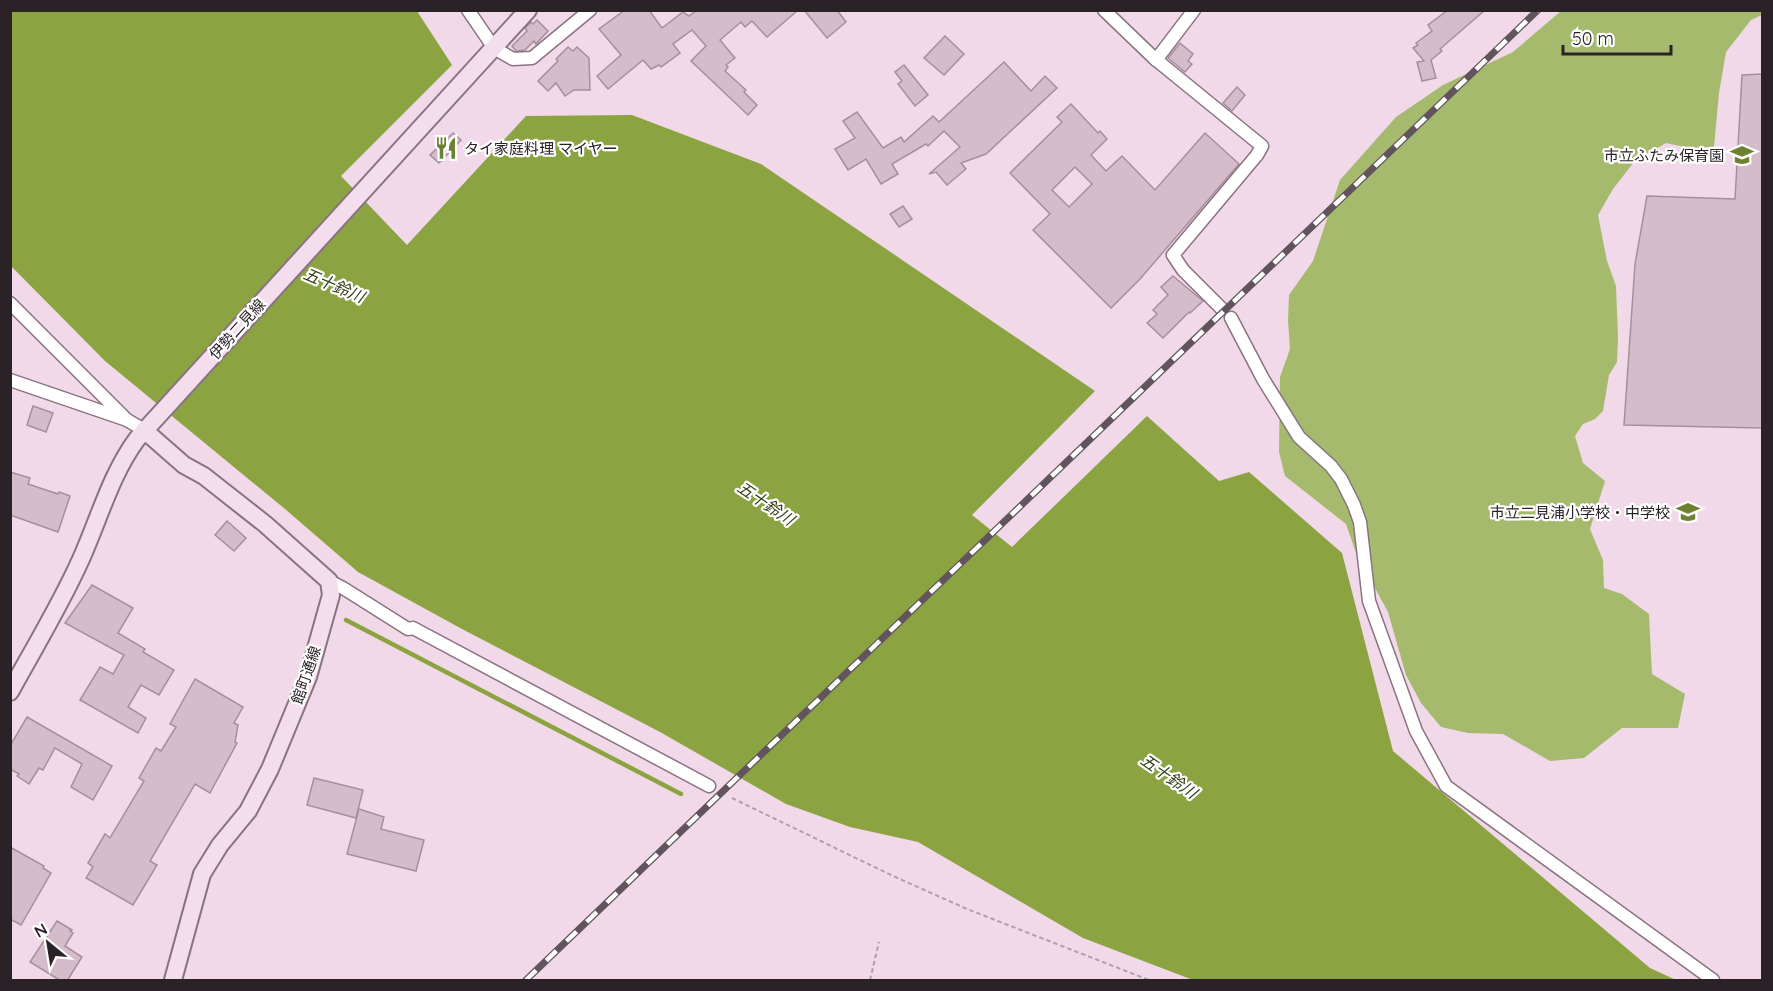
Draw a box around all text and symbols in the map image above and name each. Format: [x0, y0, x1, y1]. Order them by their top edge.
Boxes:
scale bar [1563, 18, 1671, 56]
text: 50 m [1572, 27, 1614, 50]
restaurant icon: タイ家庭料理 マイヤー [433, 135, 459, 161]
place label: タイ家庭料理 マイヤー [464, 139, 618, 158]
school or university icon: 市立ふたみ保育園 [1729, 142, 1755, 168]
place label: 市立ふたみ保育園 [1604, 146, 1724, 165]
water label: 五十鈴川 [301, 263, 369, 307]
street label: 伊勢二見線 [205, 295, 269, 363]
water label: 五十鈴川 [734, 477, 800, 530]
school or university icon: 市立二見浦小学校・中学校 [1675, 499, 1701, 525]
place label: 市立二見浦小学校・中学校 [1490, 503, 1670, 522]
street label: 館町通線 [287, 644, 325, 706]
water label: 五十鈴川 [1137, 749, 1203, 804]
north arrow [18, 913, 78, 973]
text: N [30, 918, 51, 942]

